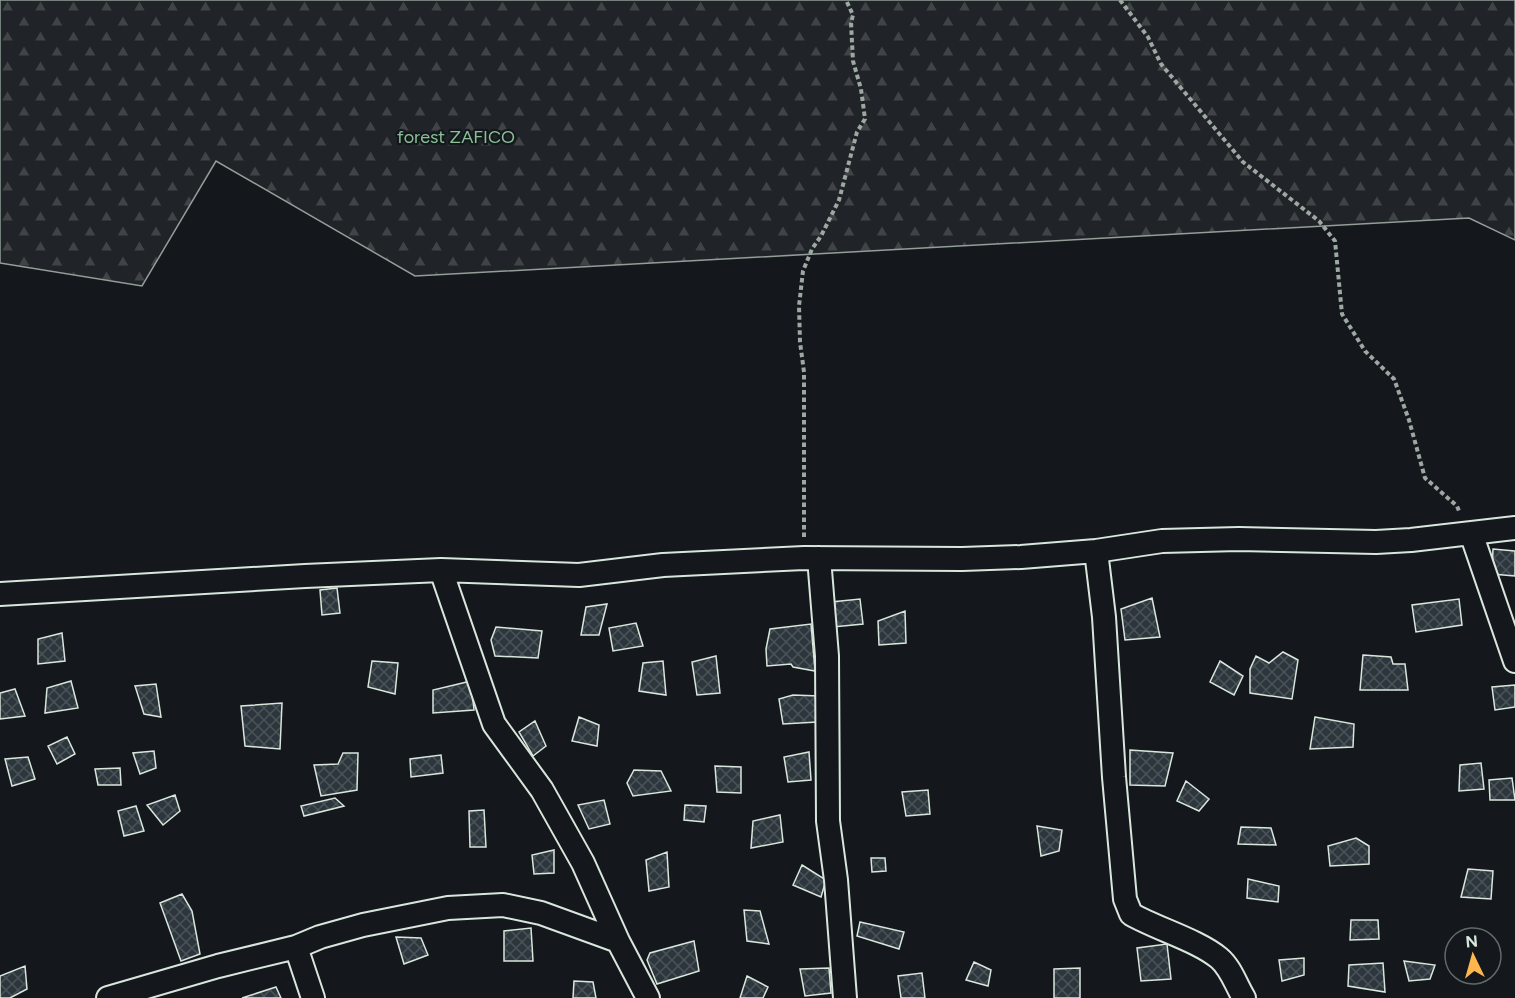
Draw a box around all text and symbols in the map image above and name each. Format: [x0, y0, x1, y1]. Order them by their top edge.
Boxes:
park label: forest ZAFICO [397, 126, 515, 148]
north arrow [1443, 926, 1503, 986]
text: N [1465, 932, 1479, 952]

